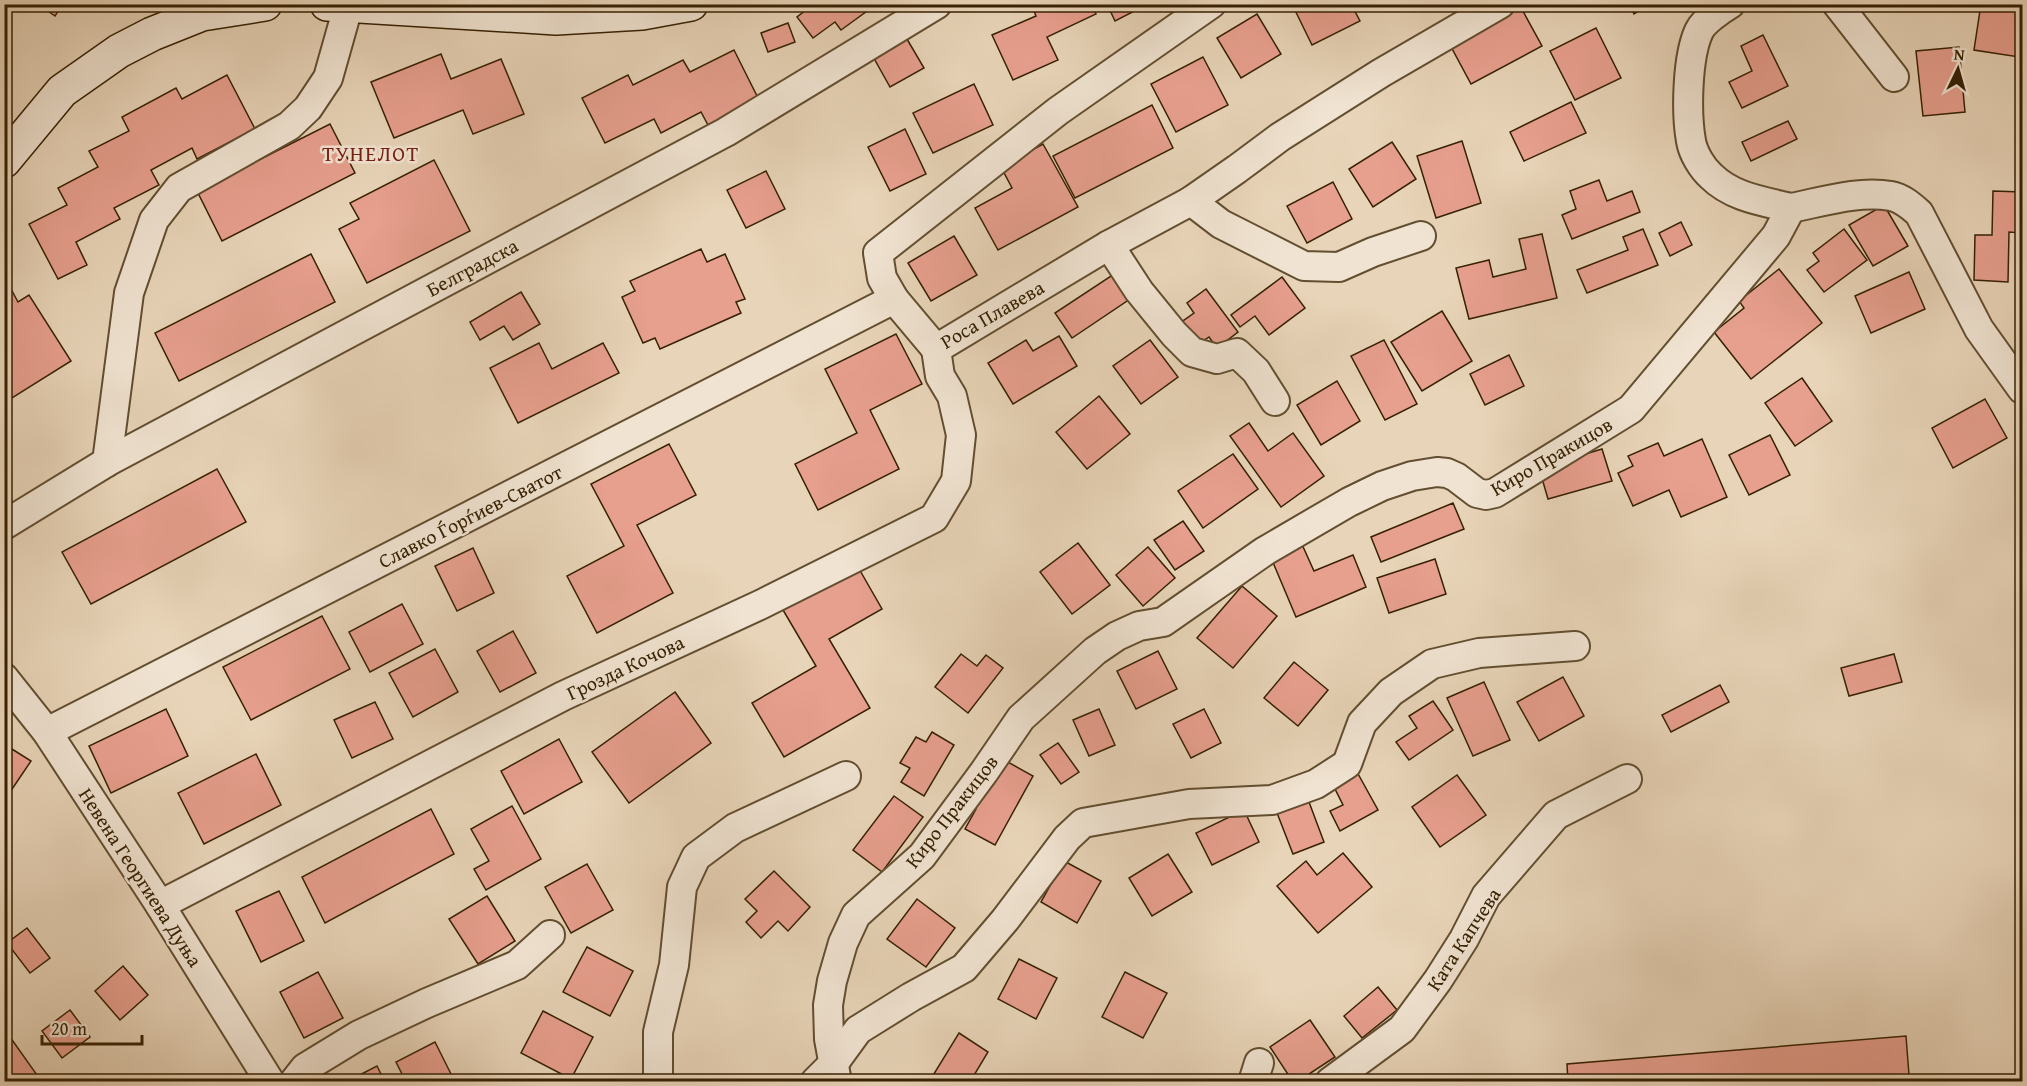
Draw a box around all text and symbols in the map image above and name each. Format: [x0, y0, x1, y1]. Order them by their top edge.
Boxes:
north arrow [1928, 39, 1988, 99]
text: N [1953, 42, 1966, 67]
district label: ТУНЕЛОТ [322, 138, 420, 169]
street label: Белградска [421, 230, 523, 303]
street label: Роса Плавева [935, 272, 1050, 355]
street label: Киро Пракицов [1485, 409, 1617, 503]
street label: Славко Ѓорѓиев-Сватот [373, 457, 567, 575]
street label: Грозда Кочова [561, 627, 689, 707]
street label: Киро Пракицов [898, 748, 1004, 874]
street label: Невена Георгиева Дуња [72, 782, 210, 973]
street label: Ката Капчева [1419, 881, 1508, 996]
scale bar [42, 1008, 142, 1046]
text: 20 m [51, 1015, 87, 1042]

